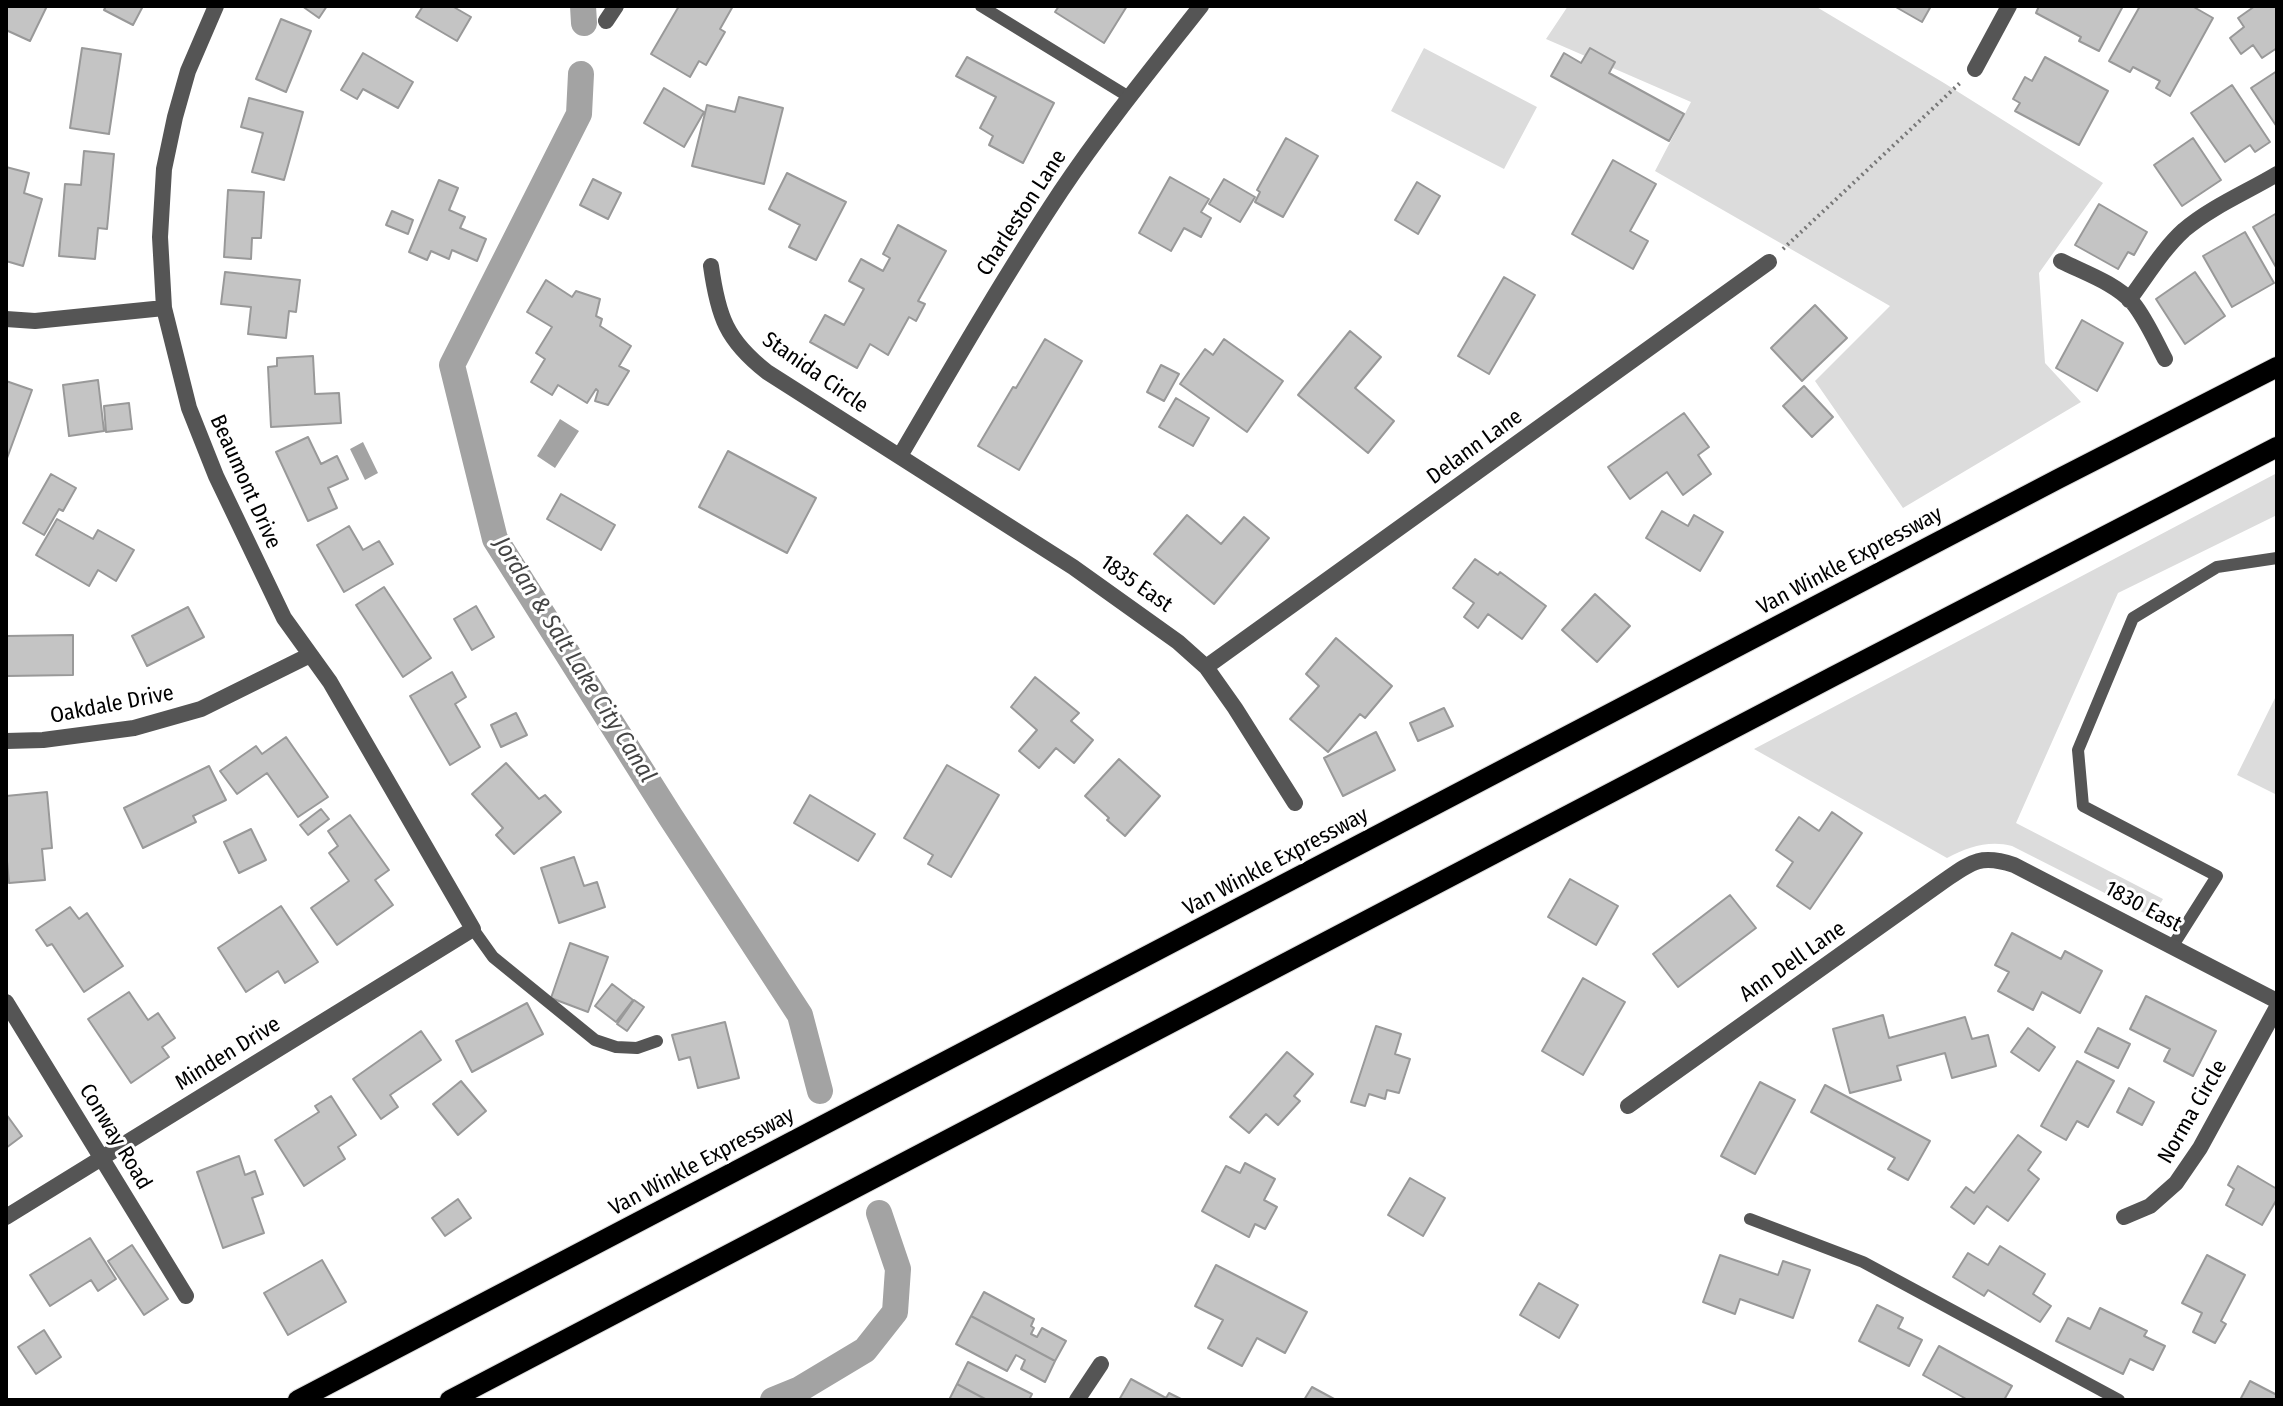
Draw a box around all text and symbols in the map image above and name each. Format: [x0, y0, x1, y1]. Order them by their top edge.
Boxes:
street label: Charleston Lane [971, 145, 1073, 281]
street label: Stanida Circle [757, 327, 873, 419]
street label: Delann Lane [1422, 404, 1528, 490]
street label: Beaumont Drive [204, 411, 286, 553]
street label: Van Winkle Expressway [1753, 501, 1947, 621]
water label: Jordan & Salt Lake City Canal [487, 532, 661, 788]
street label: 1835 East [1095, 550, 1177, 618]
street label: Oakdale Drive [48, 680, 176, 730]
street label: Van Winkle Expressway [1179, 802, 1373, 922]
street label: 1830 East [2100, 876, 2186, 938]
street label: Ann Dell Lane [1735, 916, 1851, 1008]
street label: Minden Drive [171, 1011, 285, 1097]
street label: Norma Circle [2153, 1056, 2233, 1168]
street label: Conway Road [73, 1079, 157, 1195]
street label: Van Winkle Expressway [605, 1102, 799, 1222]

